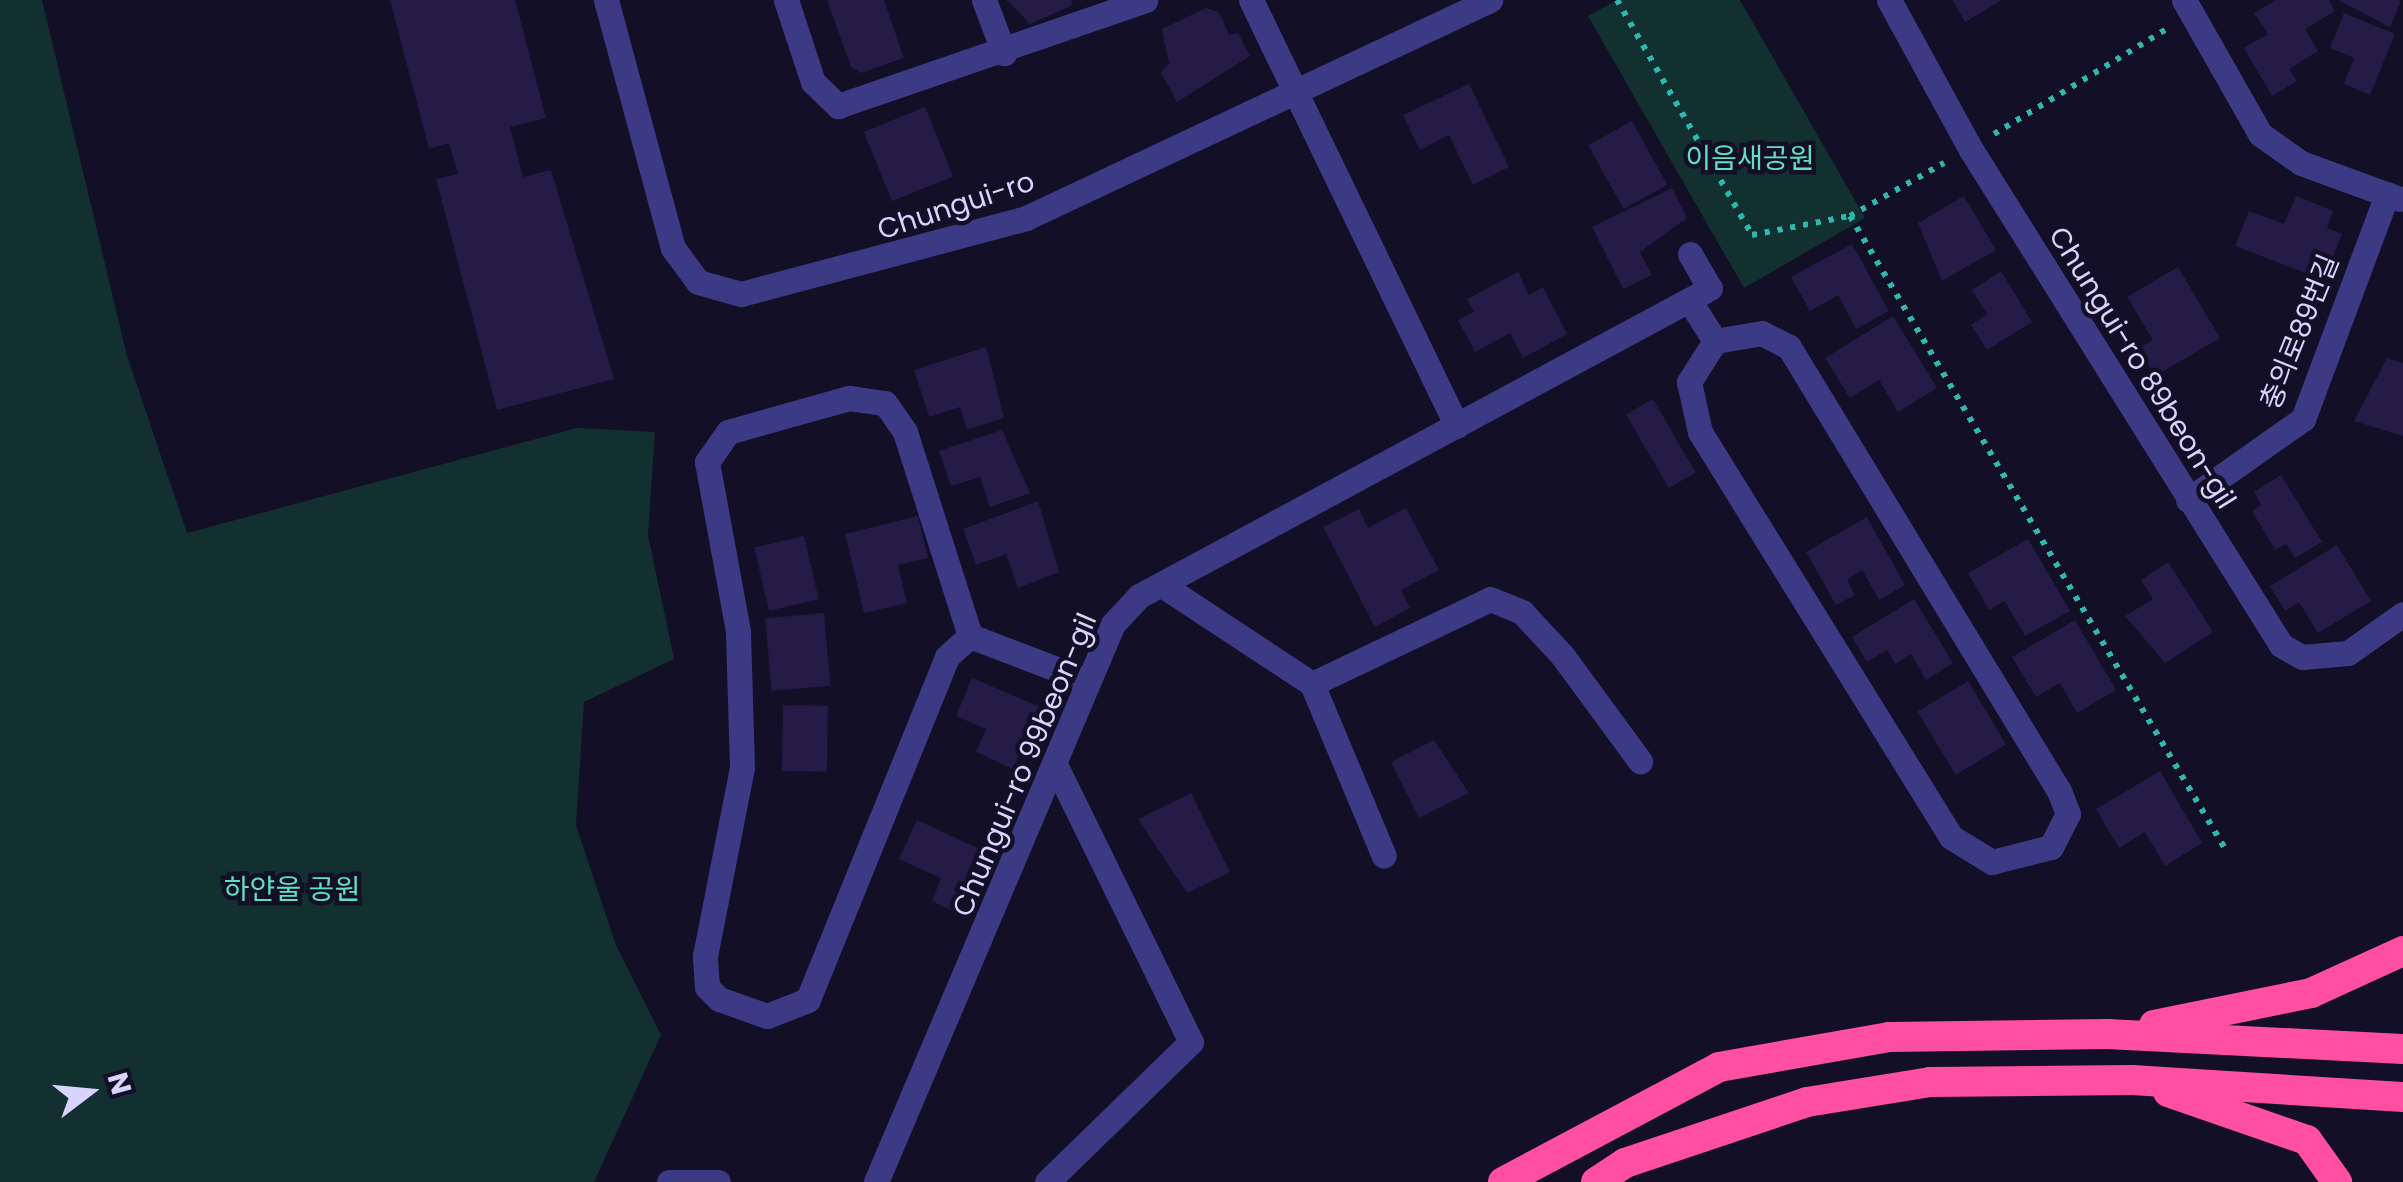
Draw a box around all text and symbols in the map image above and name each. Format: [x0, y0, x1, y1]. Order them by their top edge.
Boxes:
park label: 이음새공원 [1686, 142, 1814, 176]
street label: Chungui-ro [873, 165, 1039, 247]
street label: Chungui-ro 89beon-gil [2041, 221, 2243, 515]
street label: 충의로89번길 [2254, 250, 2346, 414]
street label: Chungui-ro 99beon-gil [946, 608, 1104, 922]
park label: 하얀울 공원 [224, 873, 360, 907]
north arrow [40, 1042, 140, 1142]
text: N [98, 1068, 141, 1099]

